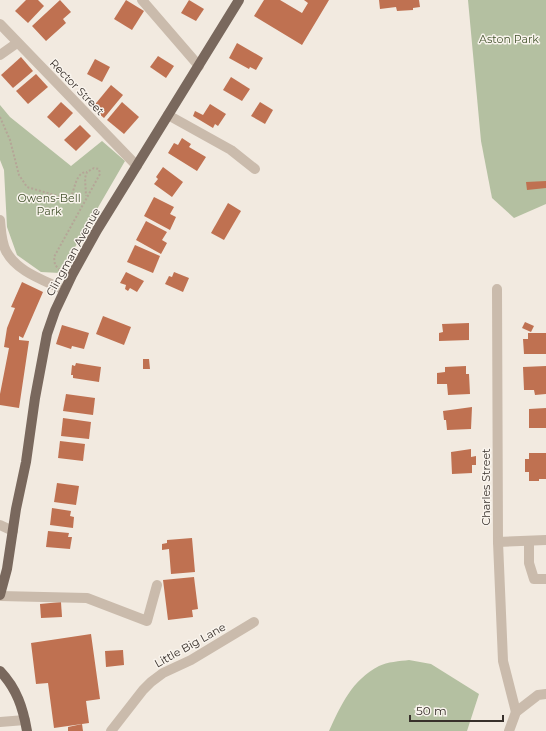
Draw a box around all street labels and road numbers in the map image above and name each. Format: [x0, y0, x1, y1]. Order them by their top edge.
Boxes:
street label: Rector Street [47, 56, 108, 118]
street label: Clingman Avenue [43, 205, 103, 299]
street label: Charles Street [479, 448, 493, 526]
street label: Little Big Lane [152, 619, 228, 670]

